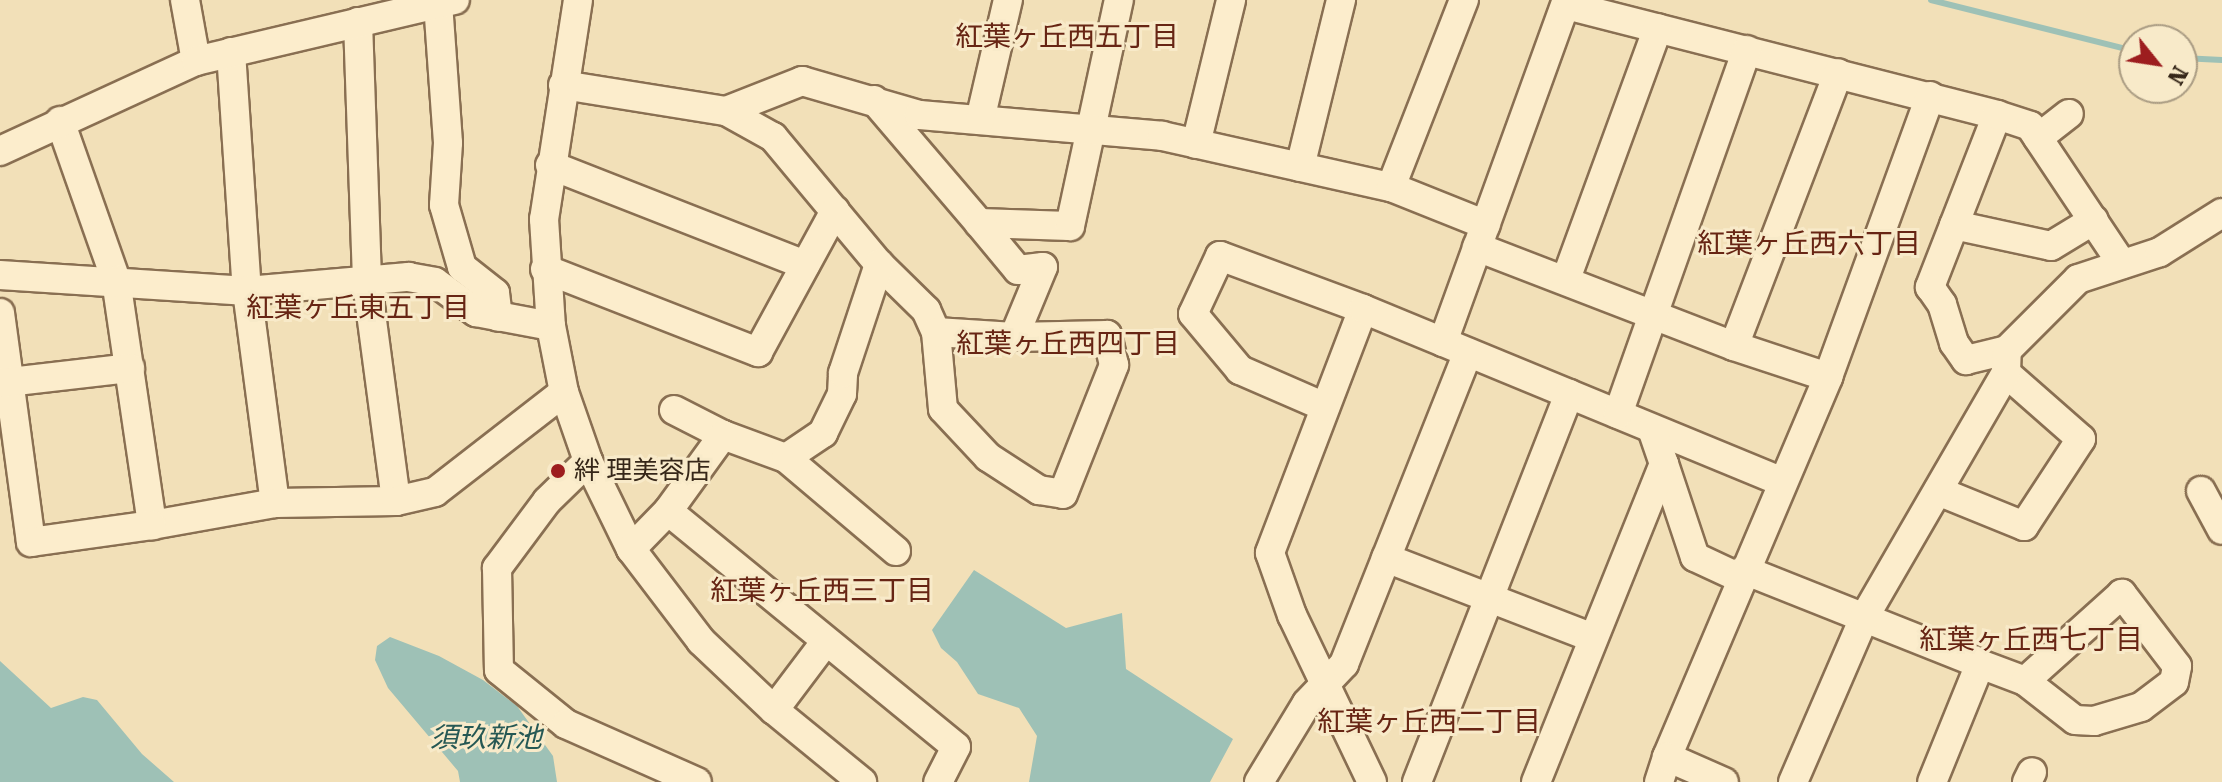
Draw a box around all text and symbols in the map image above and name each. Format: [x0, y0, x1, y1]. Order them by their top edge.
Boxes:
district label: 紅葉ヶ丘西五丁目 [955, 20, 1179, 54]
north arrow [2118, 24, 2198, 104]
text: N [2162, 62, 2193, 89]
district label: 紅葉ヶ丘西六丁目 [1697, 227, 1921, 261]
district label: 紅葉ヶ丘東五丁目 [246, 291, 470, 325]
district label: 紅葉ヶ丘西四丁目 [956, 327, 1180, 361]
place label: 絆 理美容店 [574, 455, 711, 487]
marker: 絆 理美容店 [549, 462, 567, 480]
district label: 紅葉ヶ丘西三丁目 [710, 574, 934, 608]
district label: 紅葉ヶ丘西七丁目 [1919, 623, 2143, 657]
district label: 紅葉ヶ丘西二丁目 [1317, 705, 1541, 739]
water label: 須玖新池 [430, 721, 542, 755]

